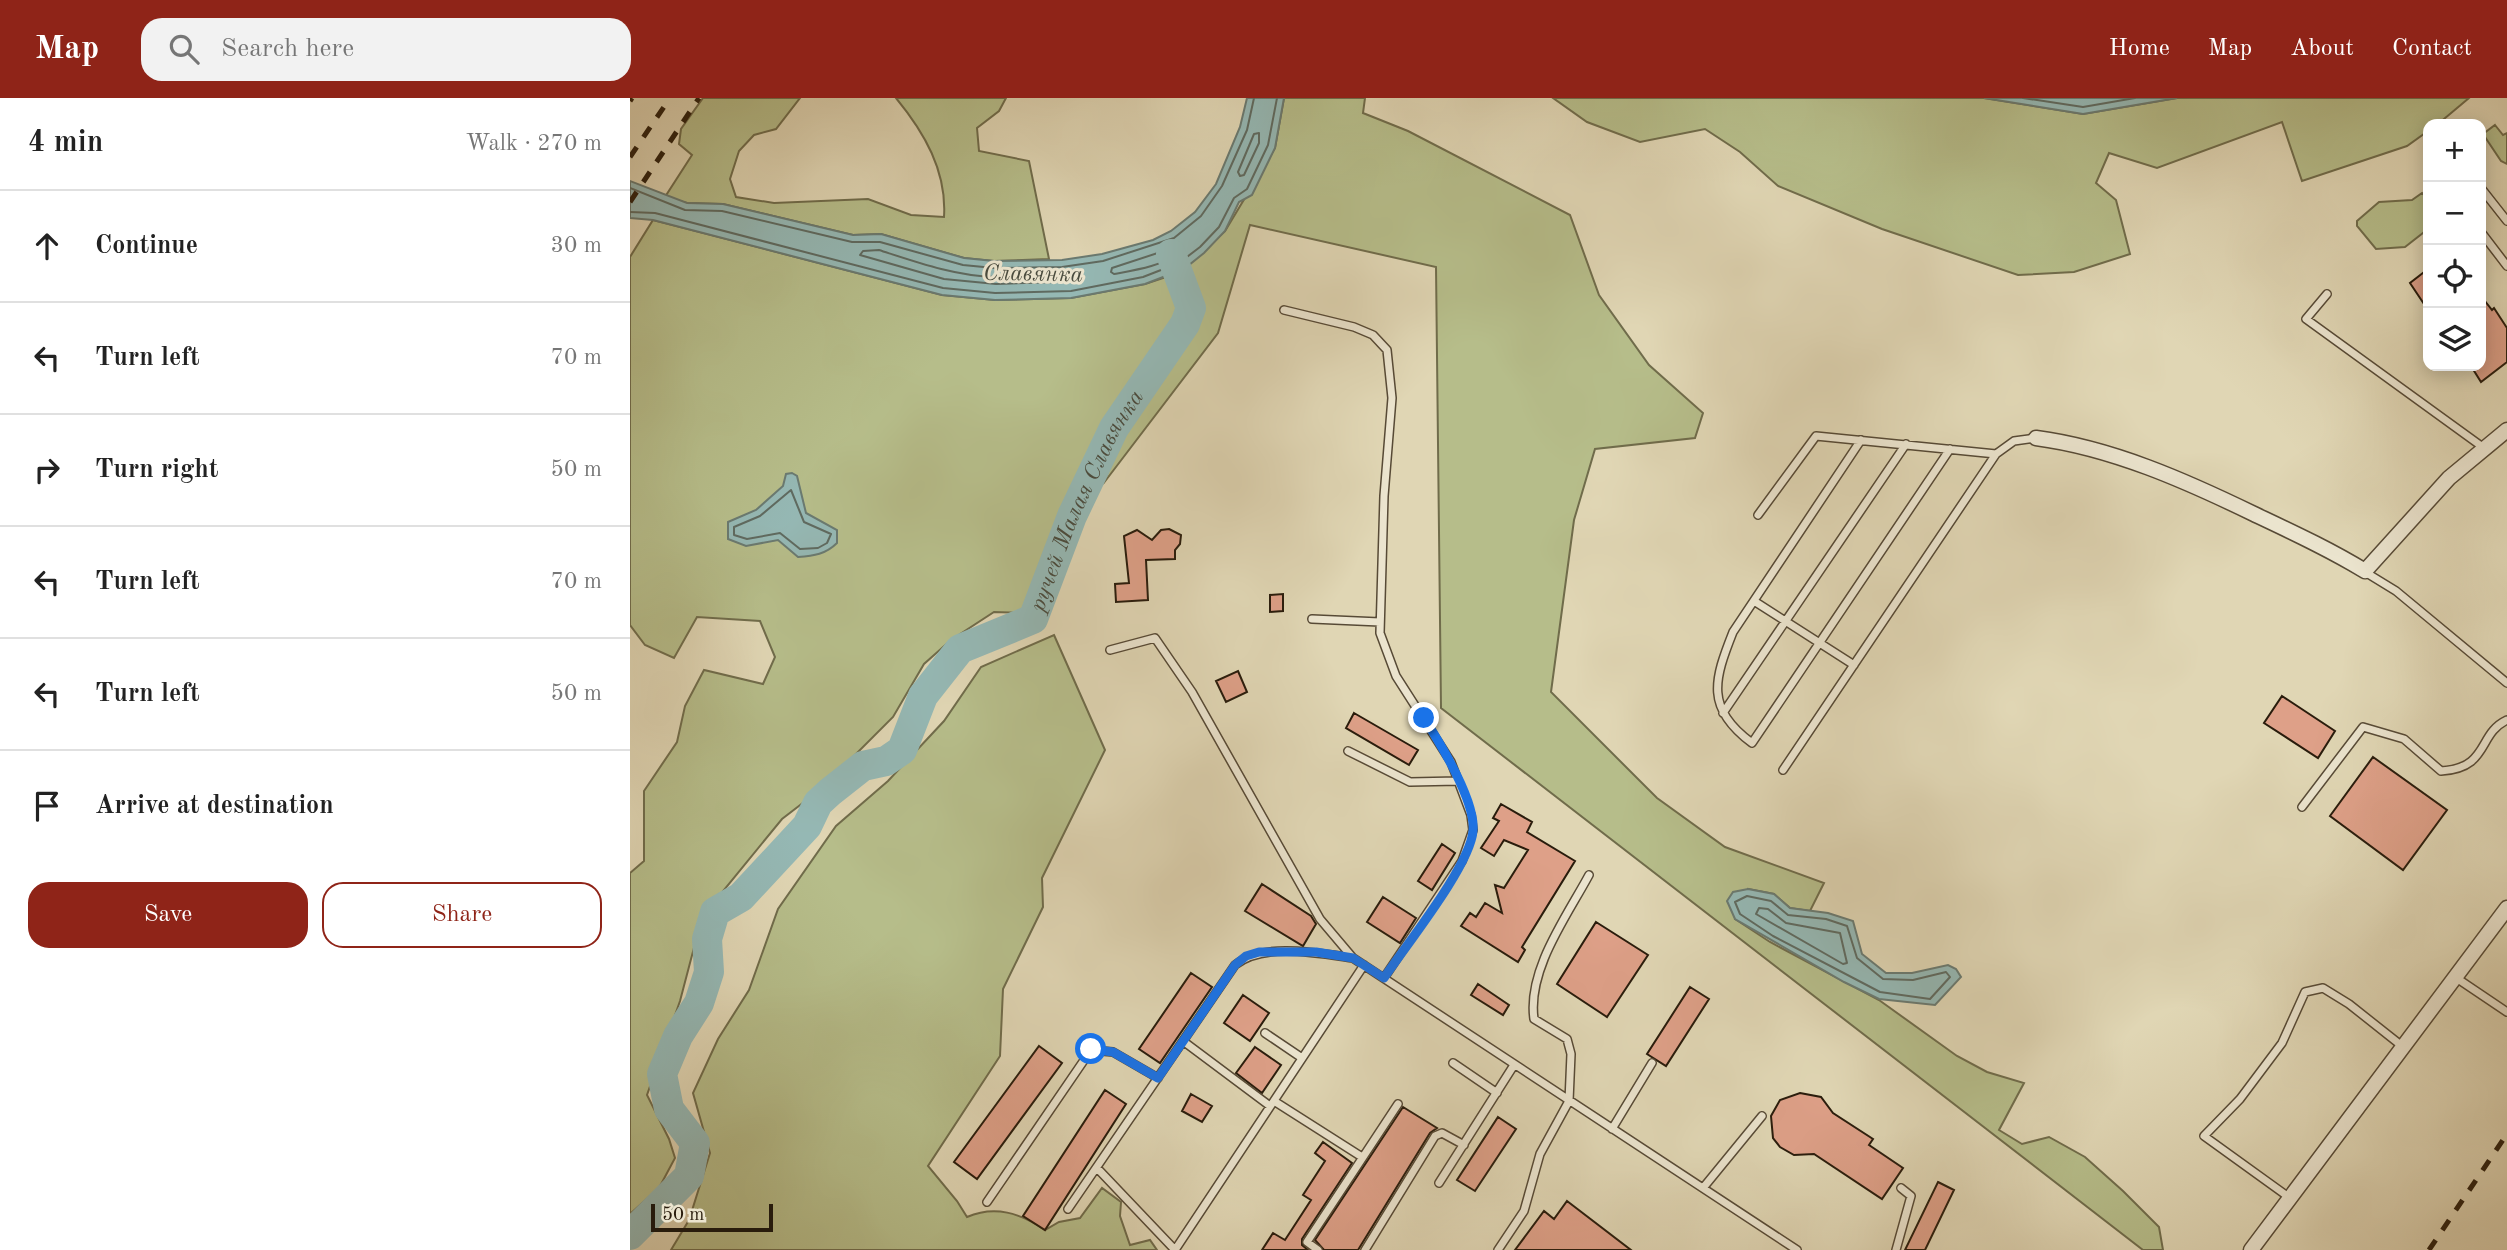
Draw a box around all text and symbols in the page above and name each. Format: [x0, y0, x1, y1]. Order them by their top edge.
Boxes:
search box [141, 18, 631, 81]
icon: search [165, 30, 203, 68]
text: Map [35, 33, 99, 66]
text: Search here [221, 36, 354, 62]
text: Home [2109, 37, 2170, 61]
text: Map [2208, 37, 2252, 61]
text: About [2290, 37, 2354, 61]
text: Contact [2392, 37, 2472, 61]
map controls [2423, 119, 2486, 371]
button: + [2423, 119, 2486, 182]
text: 4 min [28, 128, 103, 158]
text: Walk · 270 m [466, 132, 602, 155]
button: − [2423, 182, 2486, 245]
icon: ahead [28, 227, 66, 265]
text: Continue [95, 233, 198, 259]
text: 30 m [551, 234, 602, 257]
button: locate [2423, 245, 2486, 308]
water label: Славянка [983, 262, 1083, 286]
button: layers [2423, 308, 2486, 371]
icon: left [28, 339, 66, 377]
text: Turn left [95, 345, 200, 371]
text: 70 m [551, 346, 602, 369]
water label: ручей Малая Славянка [1025, 386, 1148, 617]
icon: right [28, 451, 66, 489]
text: Turn right [95, 457, 218, 483]
text: 50 m [551, 458, 602, 481]
icon: left [28, 563, 66, 601]
text: Turn left [95, 569, 200, 595]
text: 70 m [551, 570, 602, 593]
icon: left [28, 675, 66, 713]
text: Turn left [95, 681, 200, 707]
text: 50 m [551, 682, 602, 705]
route end [1408, 702, 1439, 733]
icon: arrive [28, 787, 66, 825]
text: Arrive at destination [95, 793, 334, 819]
button: Save [28, 882, 308, 948]
button: Share [322, 882, 602, 948]
route start [1075, 1033, 1106, 1064]
scale bar [651, 1201, 774, 1233]
text: 50 m [662, 1206, 704, 1225]

